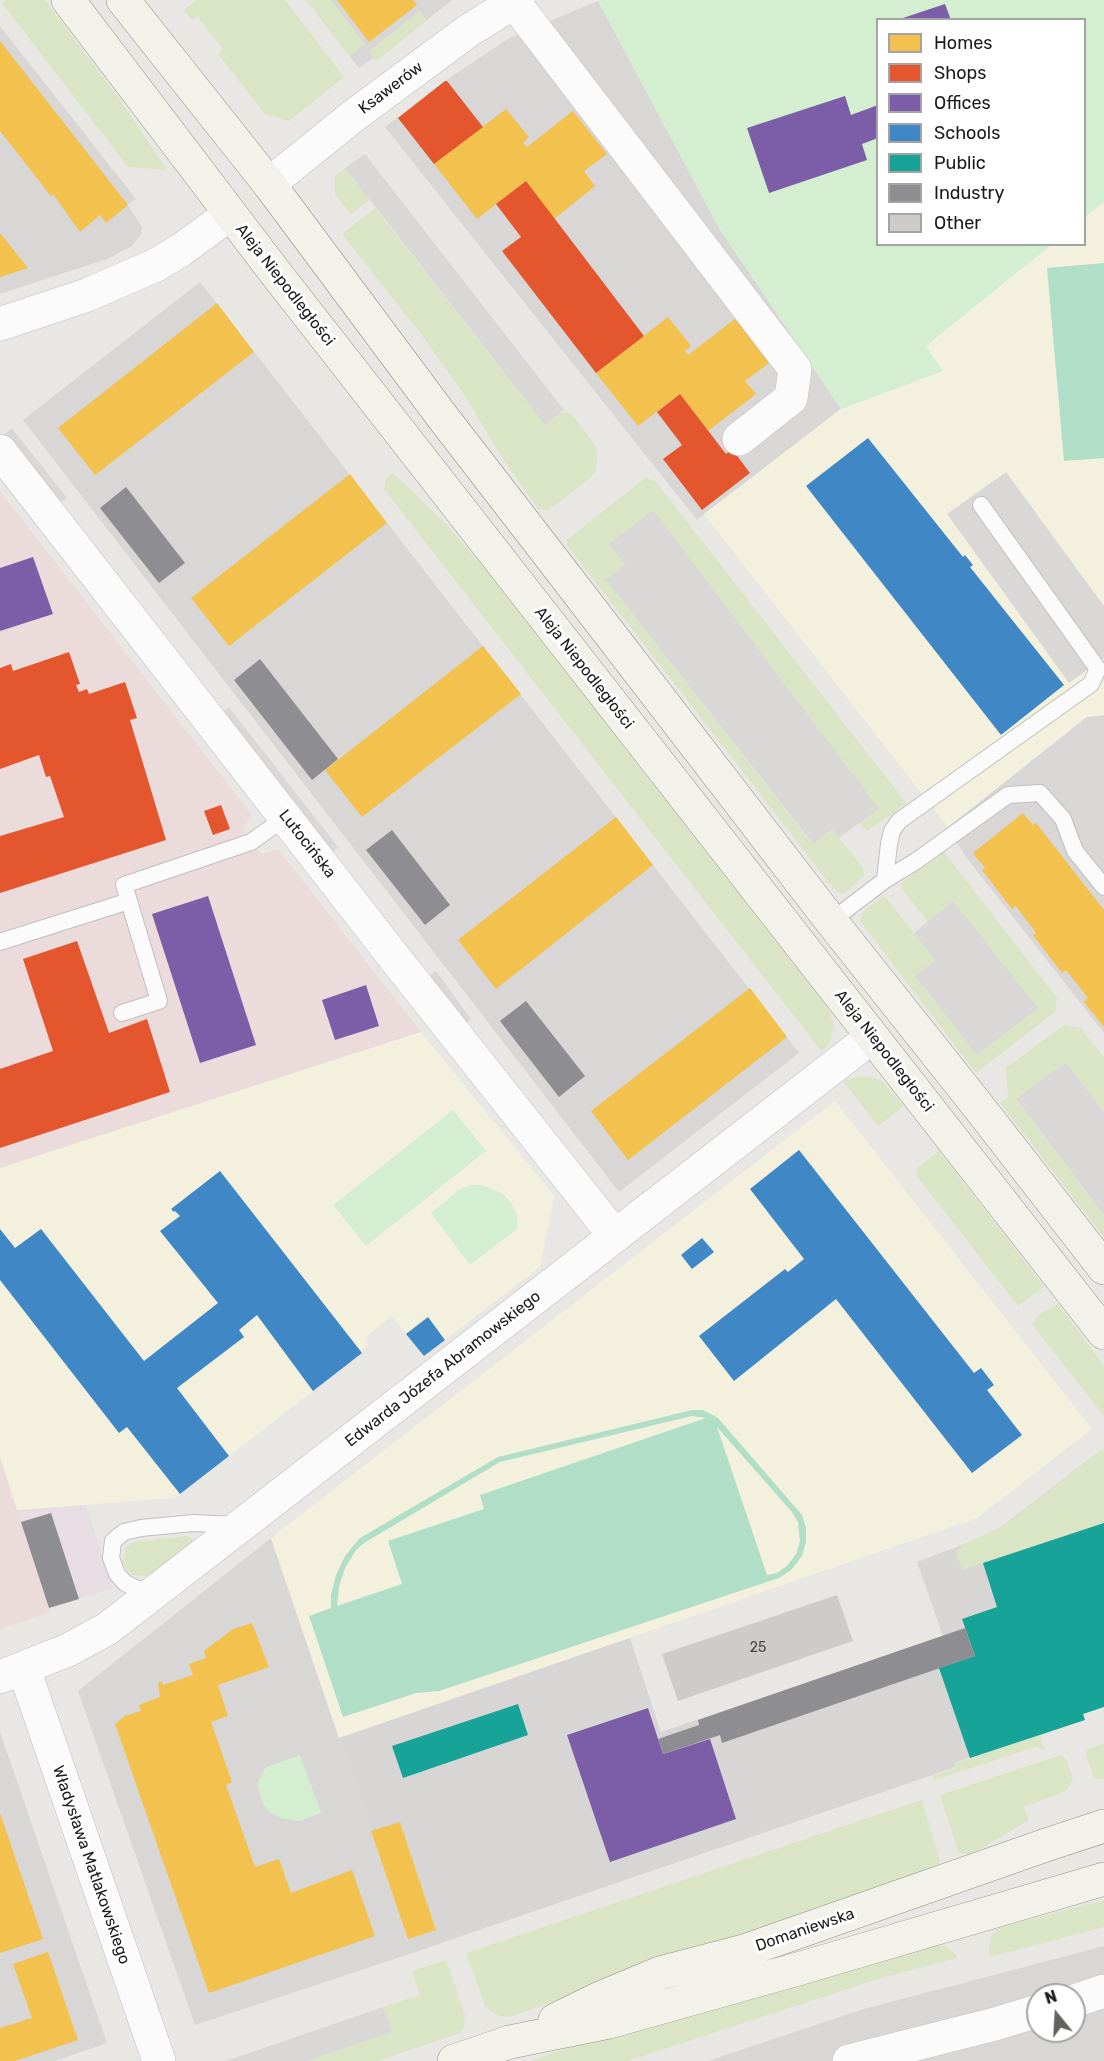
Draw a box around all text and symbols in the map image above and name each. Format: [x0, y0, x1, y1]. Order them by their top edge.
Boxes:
legend [876, 18, 1086, 246]
text: Homes [934, 32, 992, 54]
street label: Ksawerów [355, 58, 427, 118]
text: Shops [934, 62, 986, 84]
text: Offices [934, 92, 991, 114]
text: Schools [934, 122, 1000, 144]
text: Public [934, 152, 986, 174]
text: Industry [934, 182, 1004, 204]
text: Other [934, 212, 981, 234]
street label: Aleja Niepodległości [231, 220, 339, 350]
street label: Aleja Niepodległości [530, 603, 638, 733]
street label: Lutocińska [274, 806, 340, 882]
street label: Aleja Niepodległości [830, 986, 938, 1116]
street label: Edwarda Józefa Abramowskiego [342, 1287, 544, 1451]
house number: 25 [750, 1640, 766, 1656]
street label: Władysława Matlakowskiego [48, 1763, 134, 1967]
street label: Domaniewska [753, 1904, 857, 1956]
north arrow [1026, 1983, 1086, 2043]
text: N [1042, 1986, 1059, 2008]

